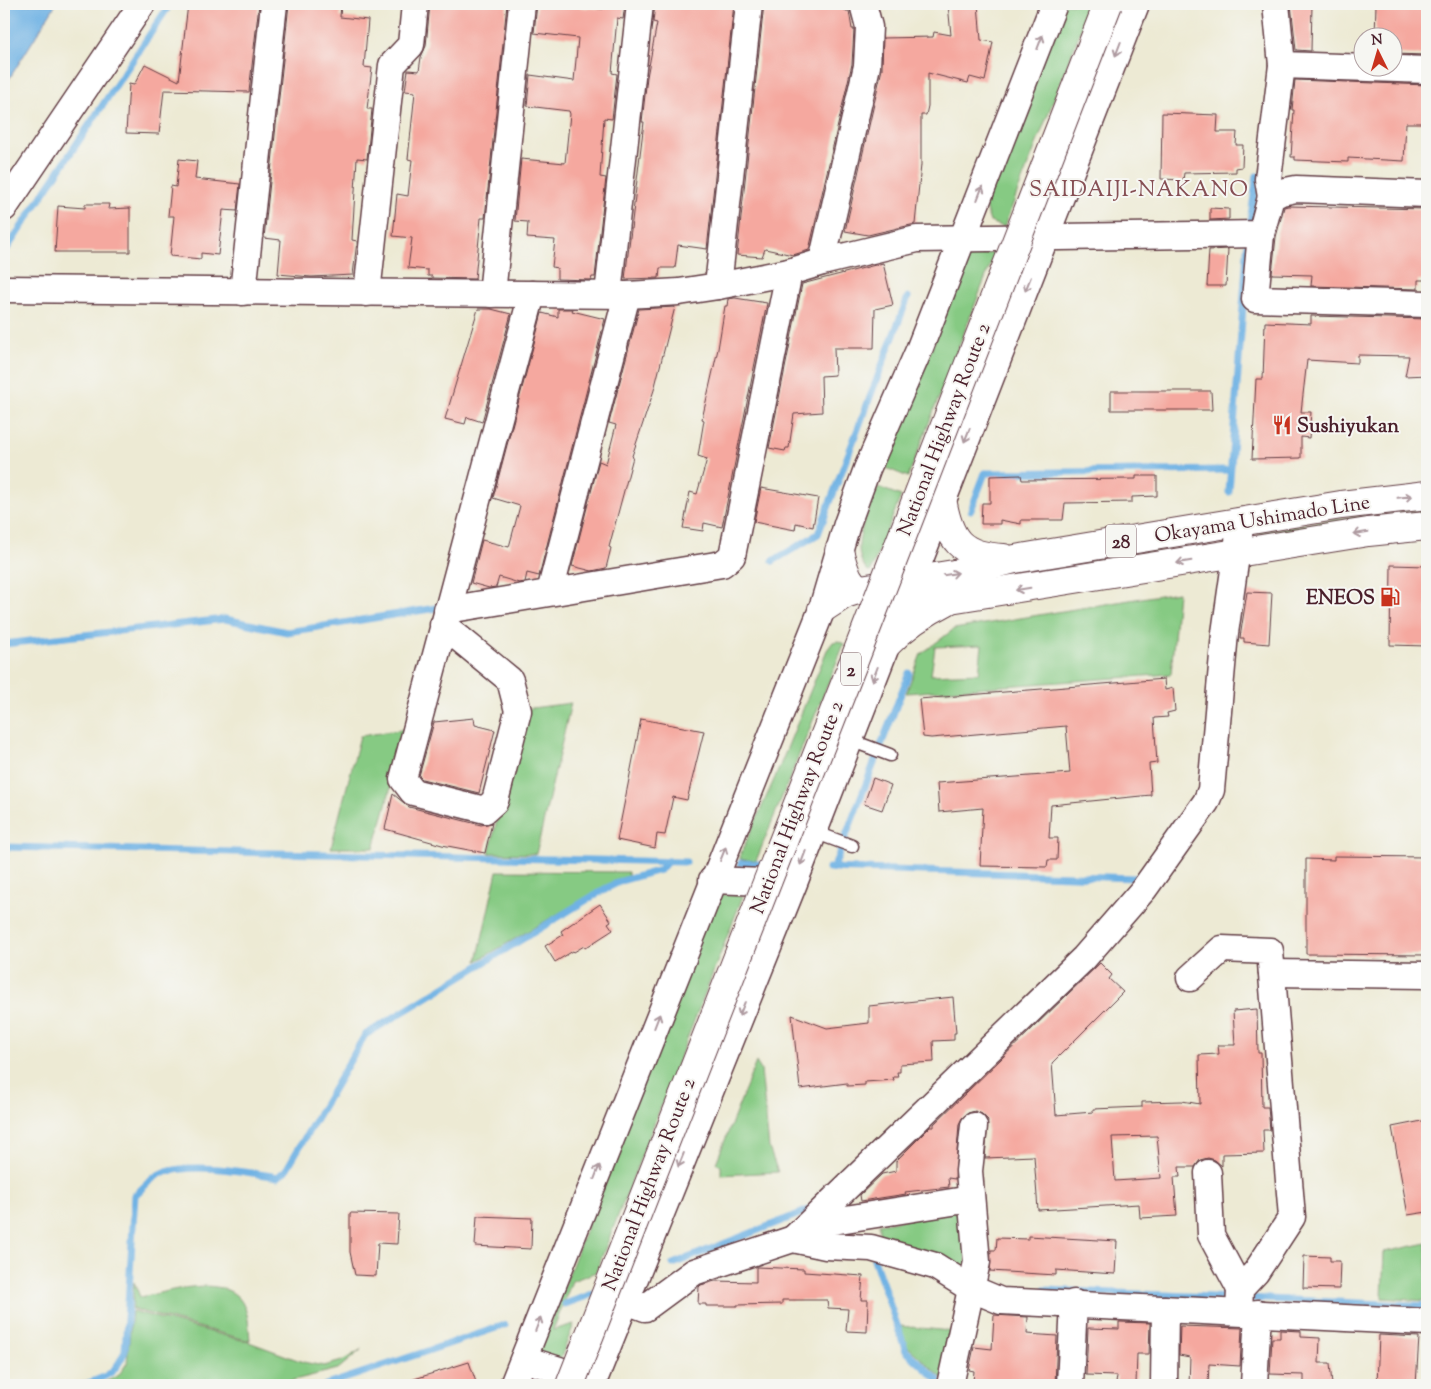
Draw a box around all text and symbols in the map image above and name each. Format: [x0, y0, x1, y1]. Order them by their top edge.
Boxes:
north arrow [1354, 28, 1404, 78]
text: N [1371, 31, 1383, 51]
one-way arrow [1036, 34, 1045, 49]
one-way arrow [1113, 41, 1122, 56]
district label: SAIDAIJI-NAKANO [1029, 175, 1249, 207]
one-way arrow [976, 186, 986, 201]
one-way arrow [1022, 276, 1032, 291]
street label: National Highway Route 2 [891, 319, 999, 541]
place label: Sushiyukan [1297, 413, 1399, 442]
restaurant icon: Sushiyukan [1271, 414, 1293, 436]
one-way arrow [962, 427, 971, 442]
street label: Okayama Ushimado Line [1152, 489, 1372, 552]
one-way arrow [1396, 493, 1412, 502]
road number: 28 [1106, 524, 1136, 558]
one-way arrow [1354, 529, 1370, 539]
one-way arrow [1176, 557, 1192, 567]
one-way arrow [943, 569, 959, 579]
one-way arrow [1016, 584, 1032, 594]
place label: ENEOS [1306, 585, 1375, 614]
fuel station icon: ENEOS [1379, 586, 1401, 608]
road number: 2 [841, 652, 861, 686]
one-way arrow [870, 666, 879, 682]
street label: National Highway Route 2 [744, 697, 852, 919]
one-way arrow [718, 847, 728, 862]
one-way arrow [798, 850, 807, 866]
one-way arrow [737, 1001, 747, 1016]
one-way arrow [652, 1014, 662, 1029]
street label: National Highway Route 2 [596, 1074, 704, 1296]
one-way arrow [676, 1152, 686, 1167]
one-way arrow [593, 1165, 602, 1181]
one-way arrow [533, 1317, 543, 1332]

